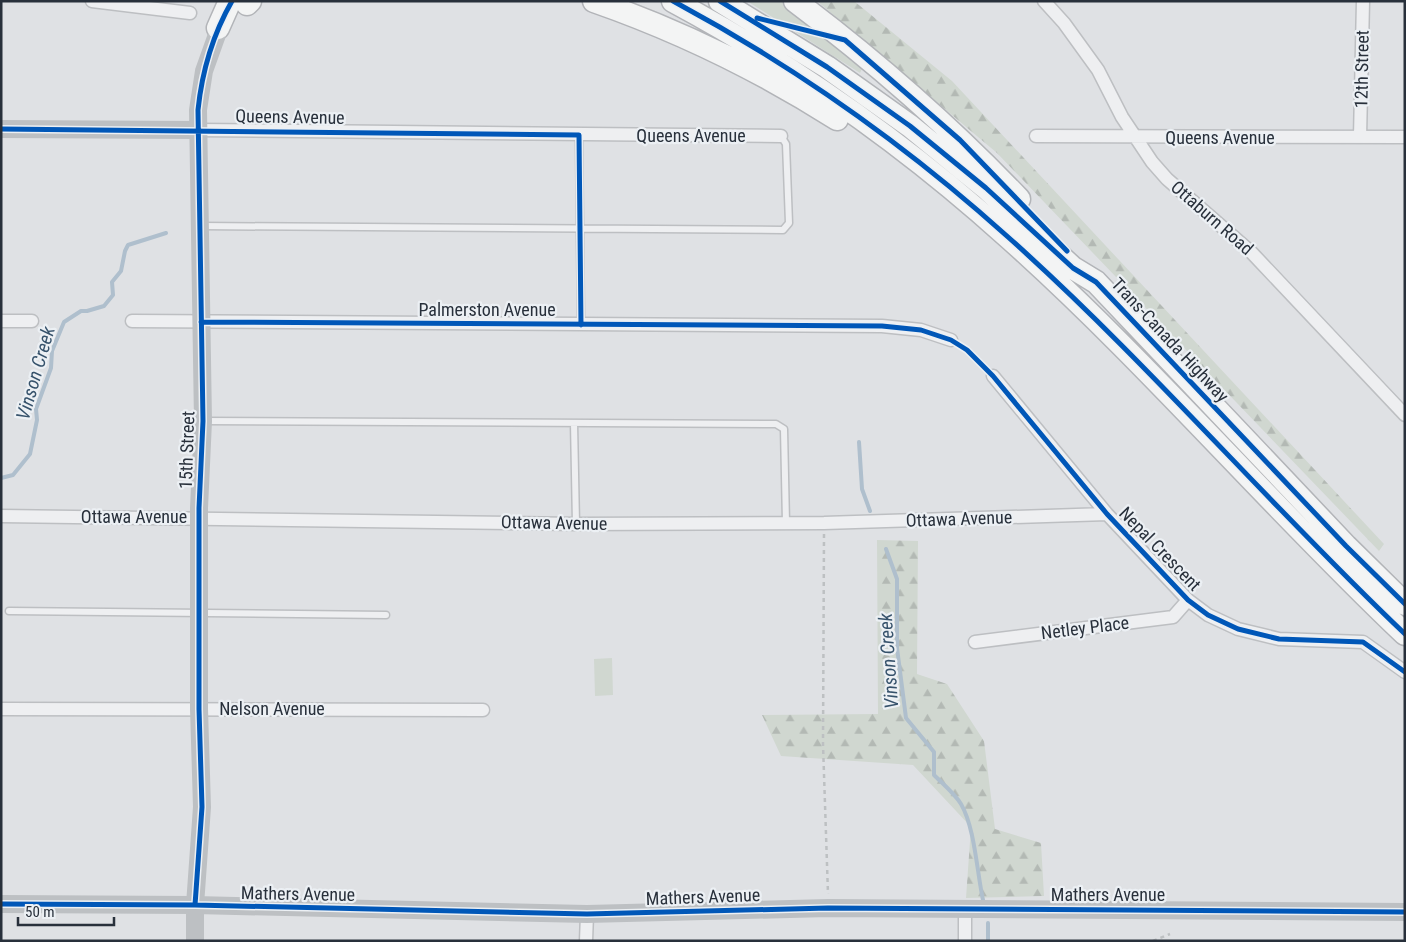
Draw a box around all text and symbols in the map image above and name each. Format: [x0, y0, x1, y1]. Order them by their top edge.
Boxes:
street label: 12th Street [1350, 30, 1373, 108]
street label: Queens Avenue [235, 105, 345, 128]
street label: Queens Avenue [636, 125, 746, 146]
street label: Queens Avenue [1165, 127, 1275, 148]
street label: Ottaburn Road [1167, 176, 1258, 259]
street label: Trans-Canada Highway [1107, 273, 1234, 407]
street label: Palmerston Avenue [418, 299, 556, 320]
water label: Vinson Creek [11, 323, 60, 422]
street label: 15th Street [175, 411, 198, 489]
street label: Nepal Crescent [1115, 502, 1206, 595]
street label: Ottawa Avenue [81, 506, 187, 527]
street label: Ottawa Avenue [905, 506, 1013, 531]
street label: Ottawa Avenue [501, 511, 607, 534]
water label: Vinson Creek [874, 612, 903, 710]
street label: Netley Place [1040, 612, 1130, 643]
street label: Nelson Avenue [219, 698, 325, 719]
street label: Mathers Avenue [241, 882, 355, 905]
street label: Mathers Avenue [645, 884, 760, 909]
street label: Mathers Avenue [1051, 884, 1165, 905]
scale bar [18, 894, 114, 926]
text: 50 m [25, 903, 55, 921]

